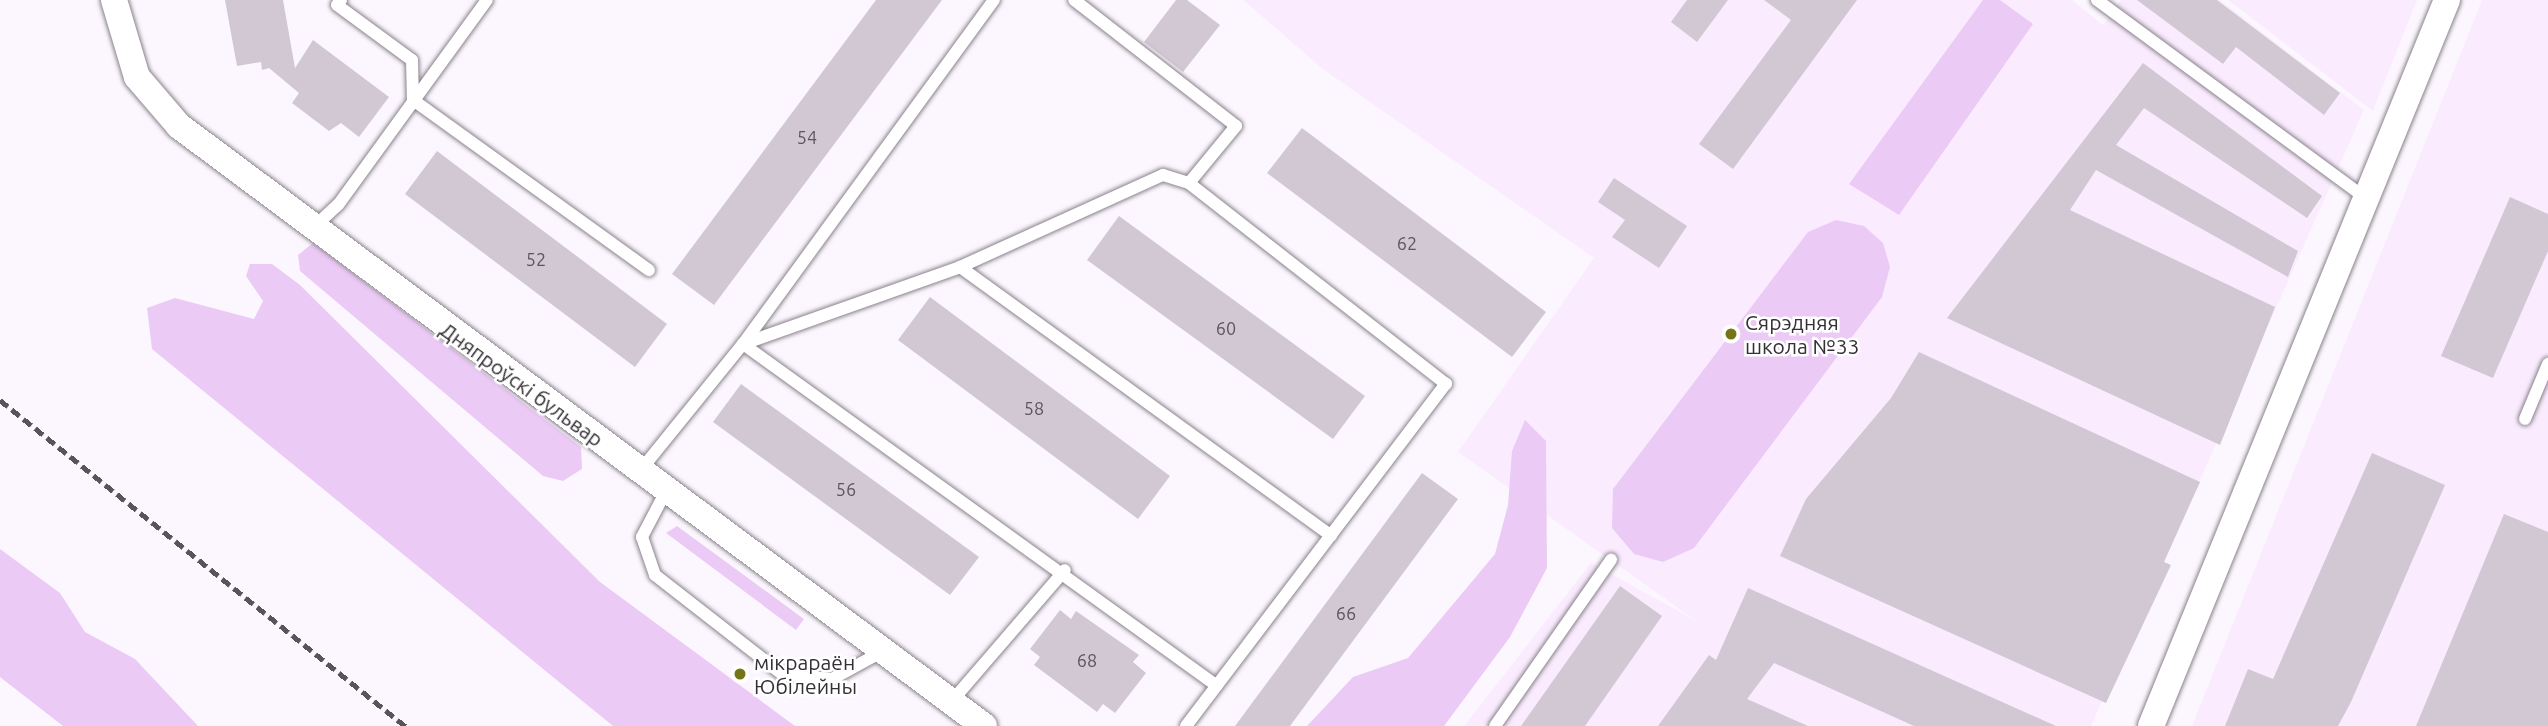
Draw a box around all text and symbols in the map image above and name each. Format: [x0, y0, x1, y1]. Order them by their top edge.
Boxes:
house number: 54 [797, 126, 817, 148]
house number: 62 [1397, 232, 1417, 254]
house number: 52 [526, 248, 546, 270]
place label: Сярэдняя школа №33 [1745, 309, 1859, 359]
street label: Дняпроўскі бульвар [436, 316, 608, 452]
house number: 60 [1216, 317, 1236, 339]
marker: Сярэдняя школа №33 [1723, 326, 1739, 342]
house number: 58 [1024, 397, 1044, 419]
house number: 56 [836, 478, 856, 500]
house number: 66 [1336, 602, 1356, 624]
place label: мікрараён Юбілейны [754, 649, 857, 699]
house number: 68 [1077, 649, 1097, 671]
marker: мікрараён Юбілейны [732, 666, 748, 682]

